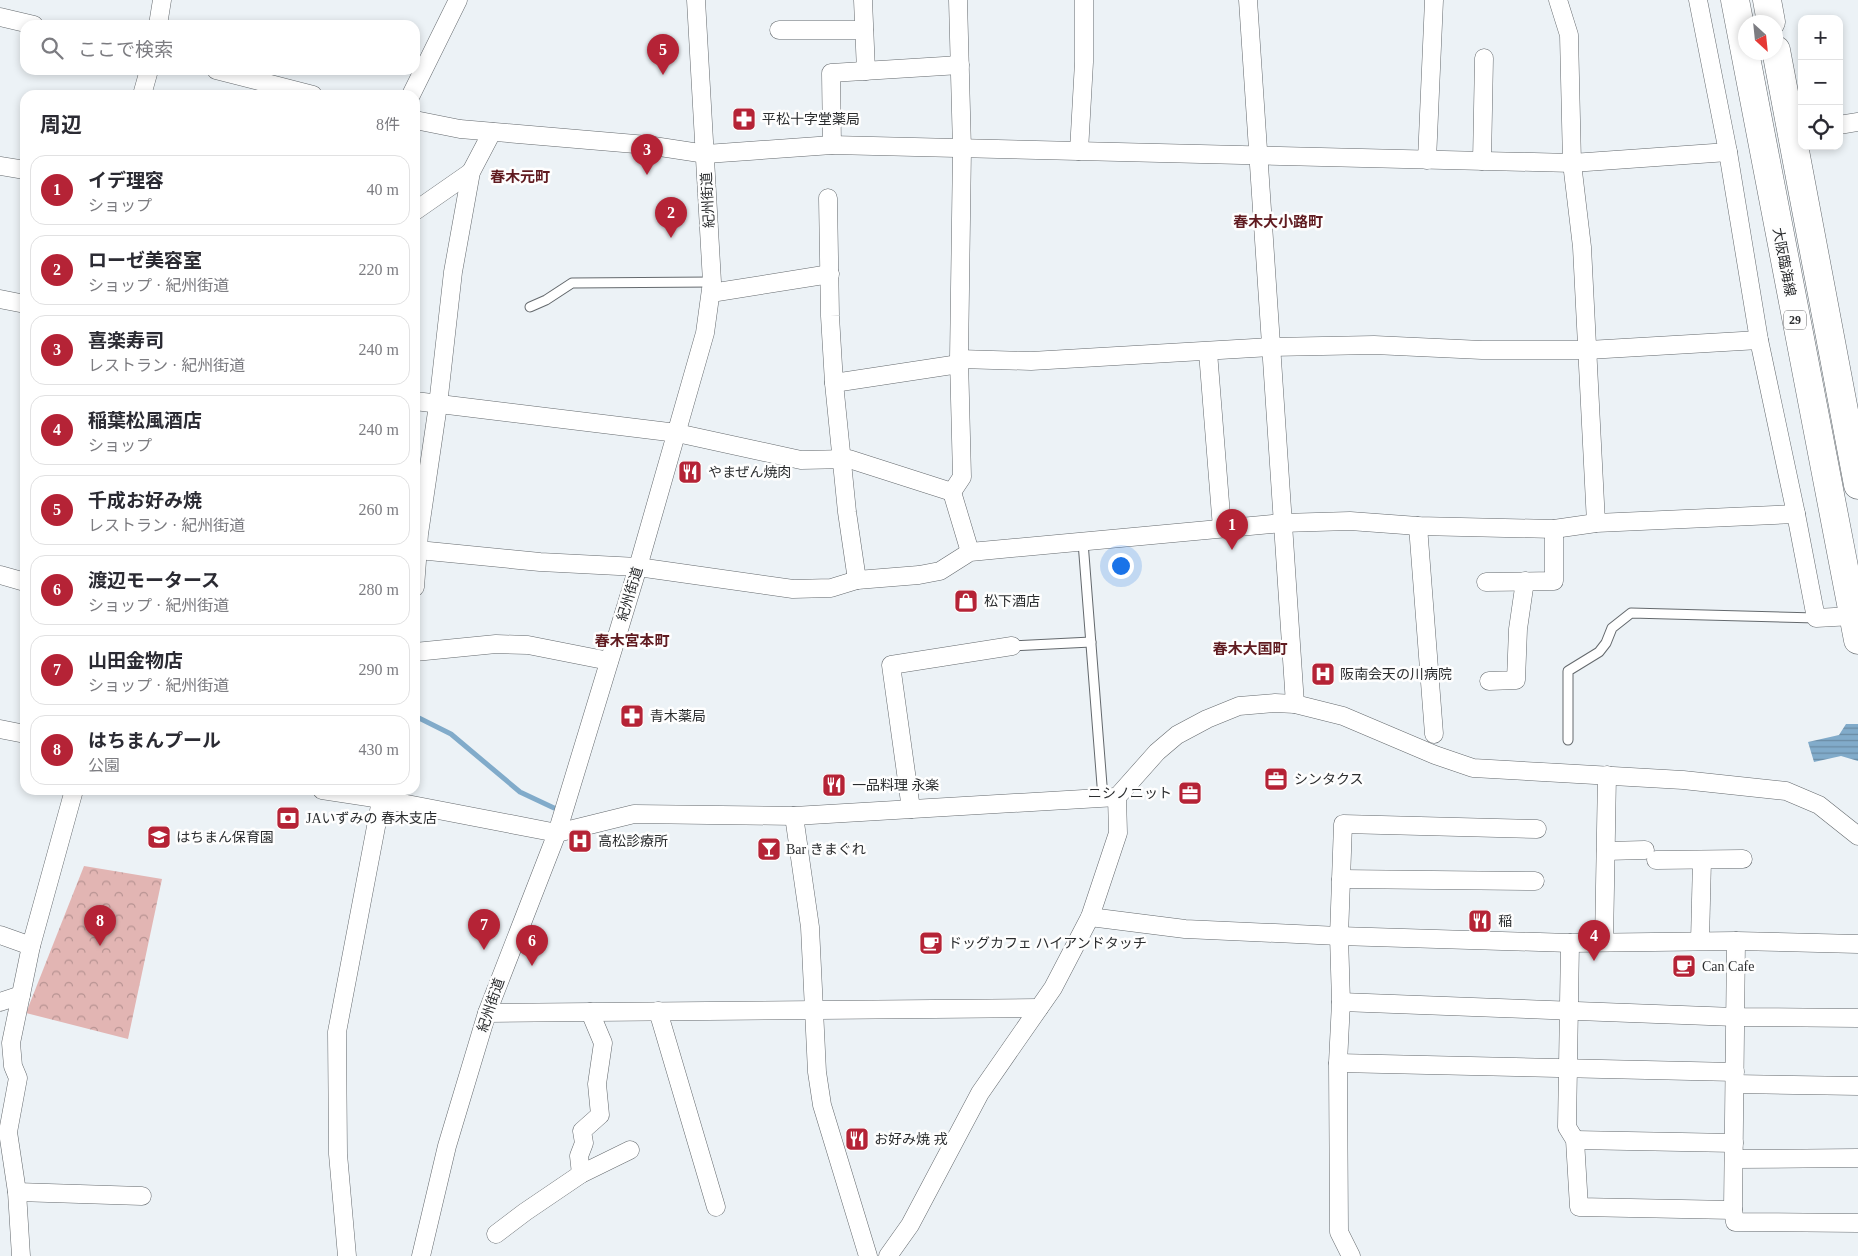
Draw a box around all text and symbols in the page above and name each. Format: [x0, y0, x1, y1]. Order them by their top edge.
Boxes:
north arrow [1738, 15, 1783, 60]
map controls [1798, 15, 1843, 150]
button: + [1798, 15, 1843, 60]
search box [20, 20, 420, 75]
icon: search [38, 34, 66, 62]
pin: 5 [647, 34, 679, 75]
text: ここで検索 [78, 39, 173, 60]
button: − [1798, 60, 1843, 105]
button: locate [1798, 105, 1843, 150]
pharmacy icon: 平松十字堂薬局 [731, 106, 757, 132]
place label: 平松十字堂薬局 [762, 112, 860, 127]
text: 周辺 [40, 113, 82, 137]
text: 8件 [376, 116, 400, 133]
pin: 3 [631, 134, 663, 175]
district label: 春木元町 [490, 169, 550, 185]
text: イデ理容 [88, 170, 164, 191]
street label: 紀州街道 [698, 172, 717, 228]
text: 1 [53, 181, 61, 198]
text: 40 m [367, 181, 399, 198]
text: ショップ [88, 197, 152, 214]
pin: 2 [655, 197, 687, 238]
district label: 春木大小路町 [1233, 214, 1323, 230]
street label: 大阪臨海線 [1770, 226, 1798, 298]
text: ローゼ美容室 [88, 250, 202, 271]
text: 2 [53, 261, 61, 278]
text: 220 m [359, 261, 399, 278]
text: ショップ · 紀州街道 [88, 277, 229, 294]
road number: 29 [1784, 310, 1806, 330]
text: 喜楽寿司 [88, 330, 164, 351]
text: 3 [53, 341, 61, 358]
text: 240 m [359, 341, 399, 358]
text: レストラン · 紀州街道 [88, 357, 245, 374]
text: 稲葉松風酒店 [88, 410, 202, 431]
text: 4 [53, 421, 61, 438]
text: 240 m [359, 421, 399, 438]
text: ショップ [88, 437, 152, 454]
restaurant icon: やまぜん焼肉 [677, 459, 703, 485]
place label: やまぜん焼肉 [708, 465, 792, 480]
text: 千成お好み焼 [88, 490, 202, 511]
text: 5 [53, 501, 61, 518]
text: 260 m [359, 501, 399, 518]
pin: 1 [1216, 509, 1248, 550]
text: レストラン · 紀州街道 [88, 517, 245, 534]
your location [1108, 553, 1134, 579]
street label: 紀州街道 [614, 565, 645, 623]
text: 渡辺モータース [88, 570, 220, 591]
text: 6 [53, 581, 61, 598]
text: 280 m [359, 581, 399, 598]
shop icon: 松下酒店 [953, 588, 979, 614]
place label: 松下酒店 [984, 594, 1040, 609]
text: ショップ · 紀州街道 [88, 597, 229, 614]
district label: 春木宮本町 [594, 633, 670, 649]
district label: 春木大国町 [1212, 641, 1288, 657]
text: 山田金物店 [88, 650, 183, 671]
text: 7 [53, 661, 61, 678]
text: 290 m [359, 661, 399, 678]
hospital icon: 阪南会天の川病院 [1310, 661, 1336, 687]
place label: 阪南会天の川病院 [1340, 667, 1452, 682]
text: ショップ · 紀州街道 [88, 677, 229, 694]
pharmacy icon: 青木薬局 [619, 703, 645, 729]
place label: 青木薬局 [650, 709, 706, 724]
text: はちまんプール [88, 730, 221, 751]
text: 8 [53, 741, 61, 758]
text: 430 m [359, 741, 399, 758]
text: 公園 [88, 757, 120, 774]
office icon: シンタクス [1263, 766, 1289, 792]
restaurant icon: 一品料理 永楽 [821, 772, 847, 798]
place label: シンタクス [1294, 772, 1364, 787]
place label: 一品料理 永楽 [852, 777, 940, 793]
office icon: ニシノニット [1177, 780, 1203, 806]
place label: ニシノニット [1088, 786, 1172, 801]
bank icon: JAいずみの 春木支店 [275, 805, 301, 831]
place label: JAいずみの 春木支店 [306, 811, 437, 826]
school or university icon: はちまん保育園 [146, 824, 172, 850]
hospital icon: 高松診療所 [567, 828, 593, 854]
place label: はちまん保育園 [176, 830, 274, 845]
place label: 高松診療所 [598, 834, 668, 849]
bar icon: Bar きまぐれ [756, 836, 782, 862]
place label: Bar きまぐれ [786, 842, 866, 857]
pin: 8 [84, 905, 116, 946]
restaurant icon: 稲 [1467, 908, 1493, 934]
pin: 7 [468, 909, 500, 950]
place label: 稲 [1498, 914, 1512, 929]
pin: 4 [1578, 920, 1610, 961]
pin: 6 [516, 925, 548, 966]
cafe icon: ドッグカフェ ハイアンドタッチ [918, 930, 944, 956]
place label: ドッグカフェ ハイアンドタッチ [948, 936, 1147, 951]
cafe icon: Can Cafe [1671, 953, 1697, 979]
place label: Can Cafe [1702, 959, 1754, 974]
street label: 紀州街道 [474, 976, 507, 1034]
restaurant icon: お好み焼 戎 [844, 1126, 870, 1152]
place label: お好み焼 戎 [874, 1132, 948, 1147]

